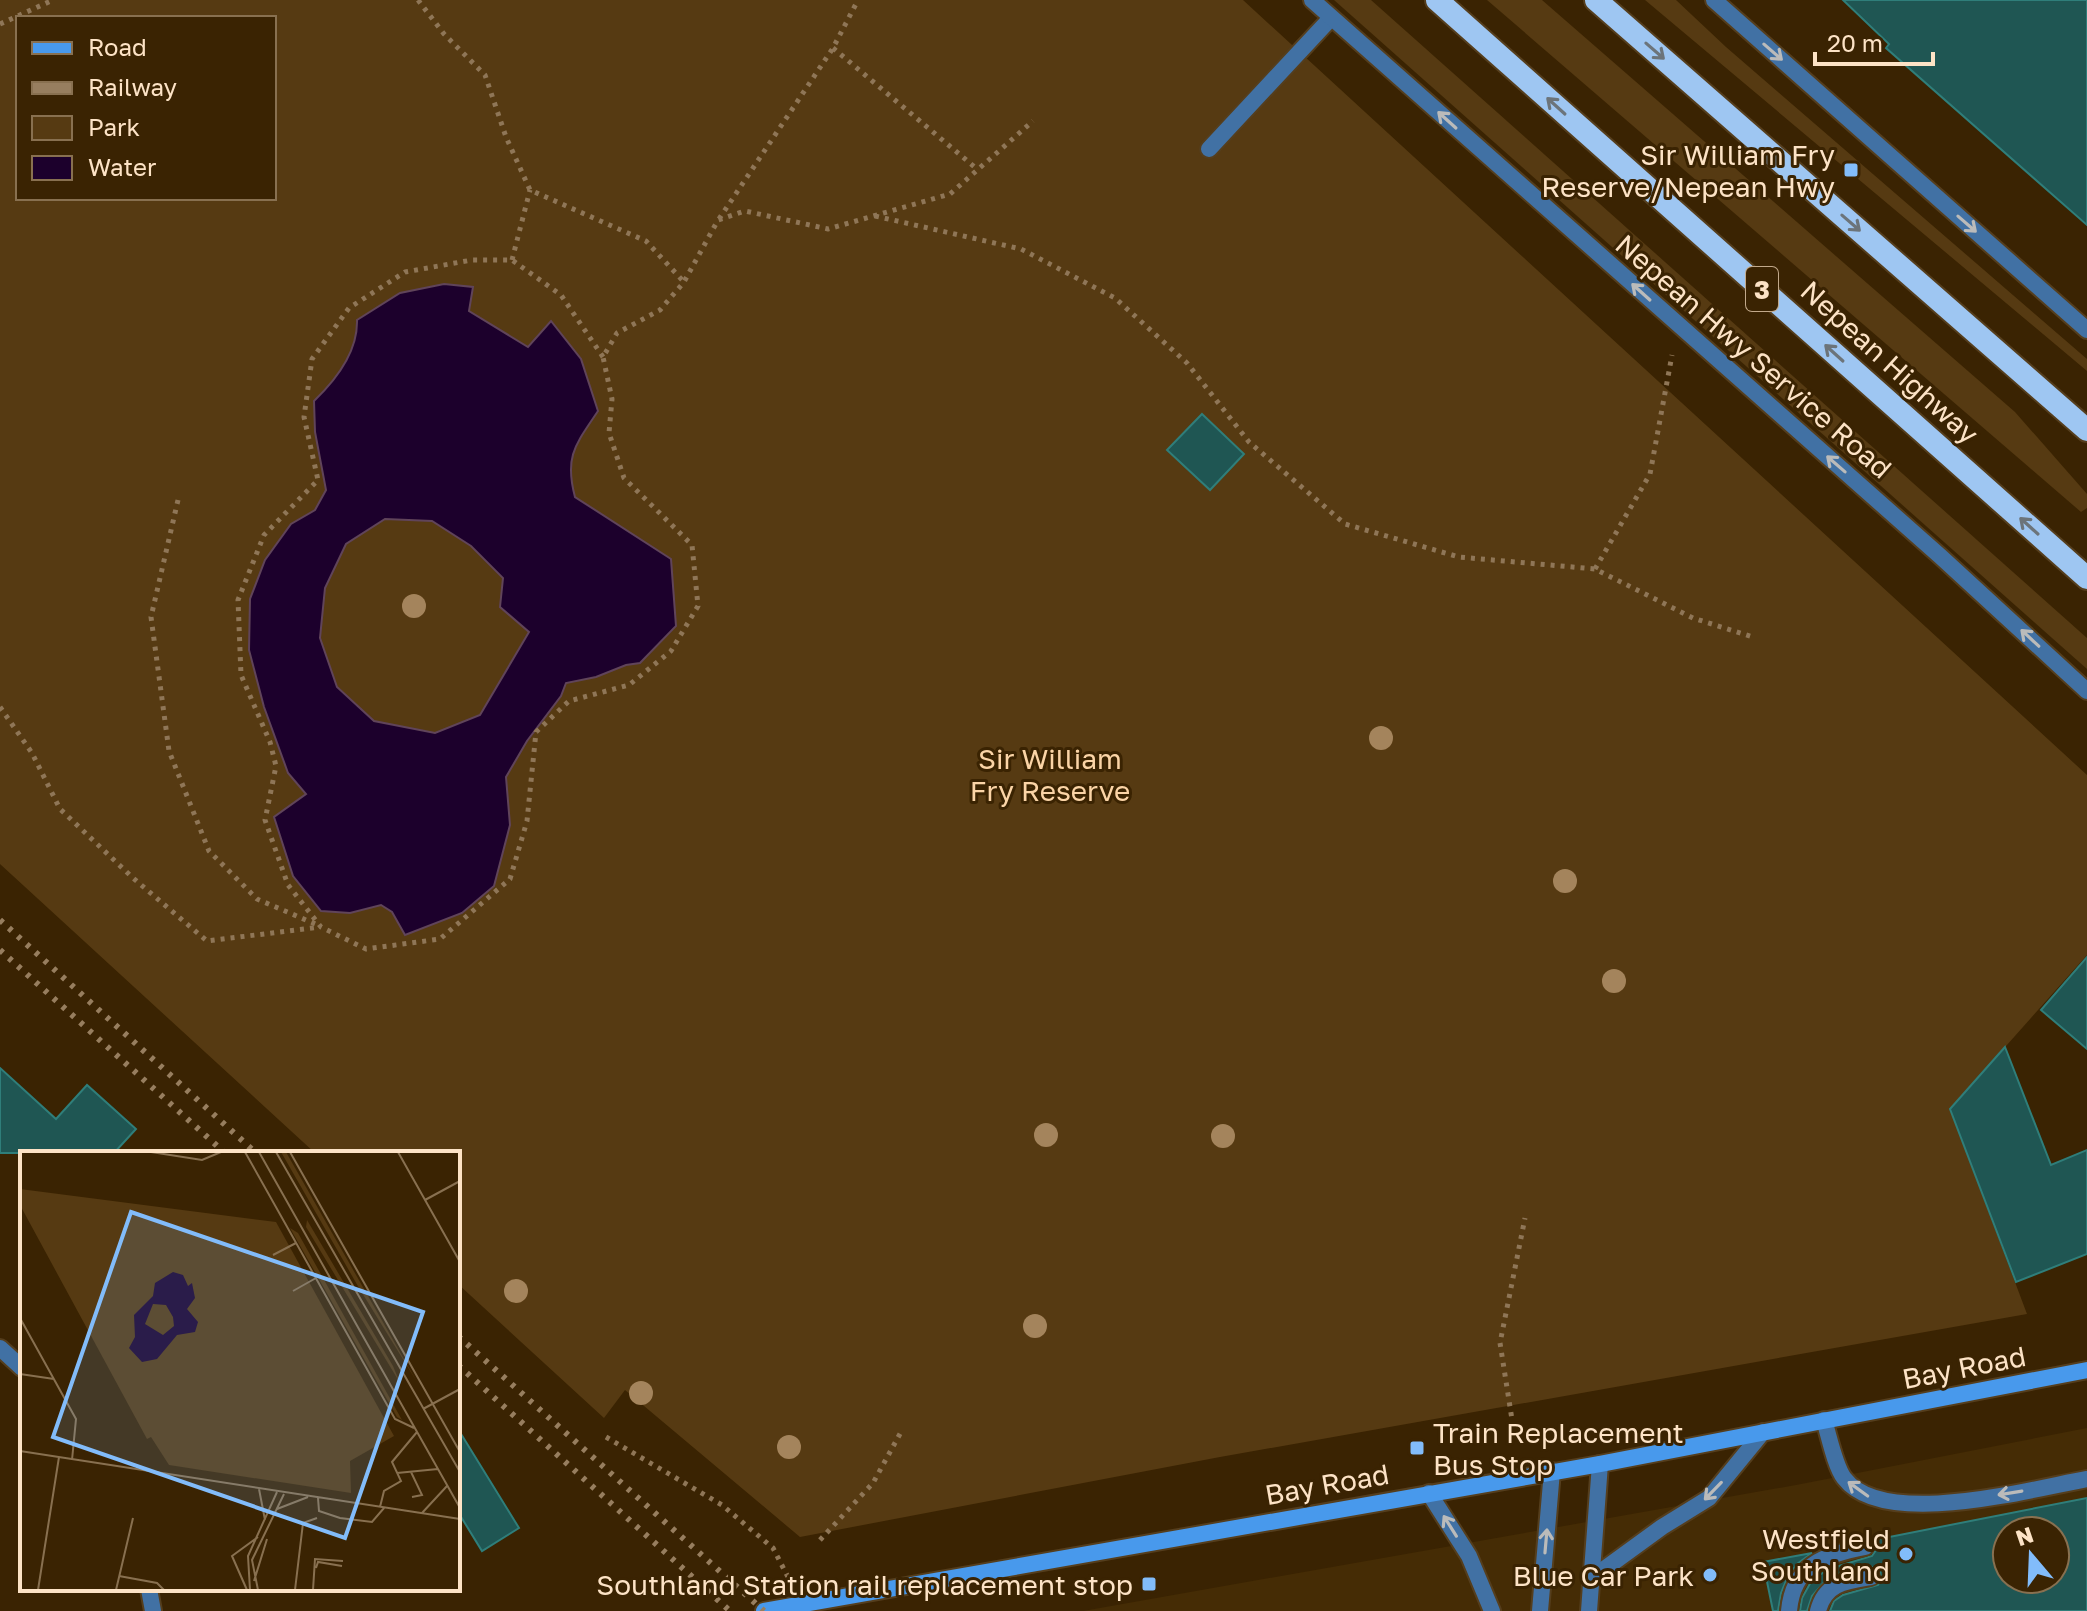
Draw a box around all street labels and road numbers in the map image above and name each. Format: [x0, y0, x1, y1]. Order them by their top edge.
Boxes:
street label: Nepean Hwy Service Road [1609, 227, 1899, 485]
road number: 3 [1746, 267, 1778, 311]
street label: Nepean Highway [1795, 274, 1986, 450]
street label: Bay Road [1899, 1339, 2029, 1395]
street label: Bay Road [1262, 1457, 1392, 1511]

